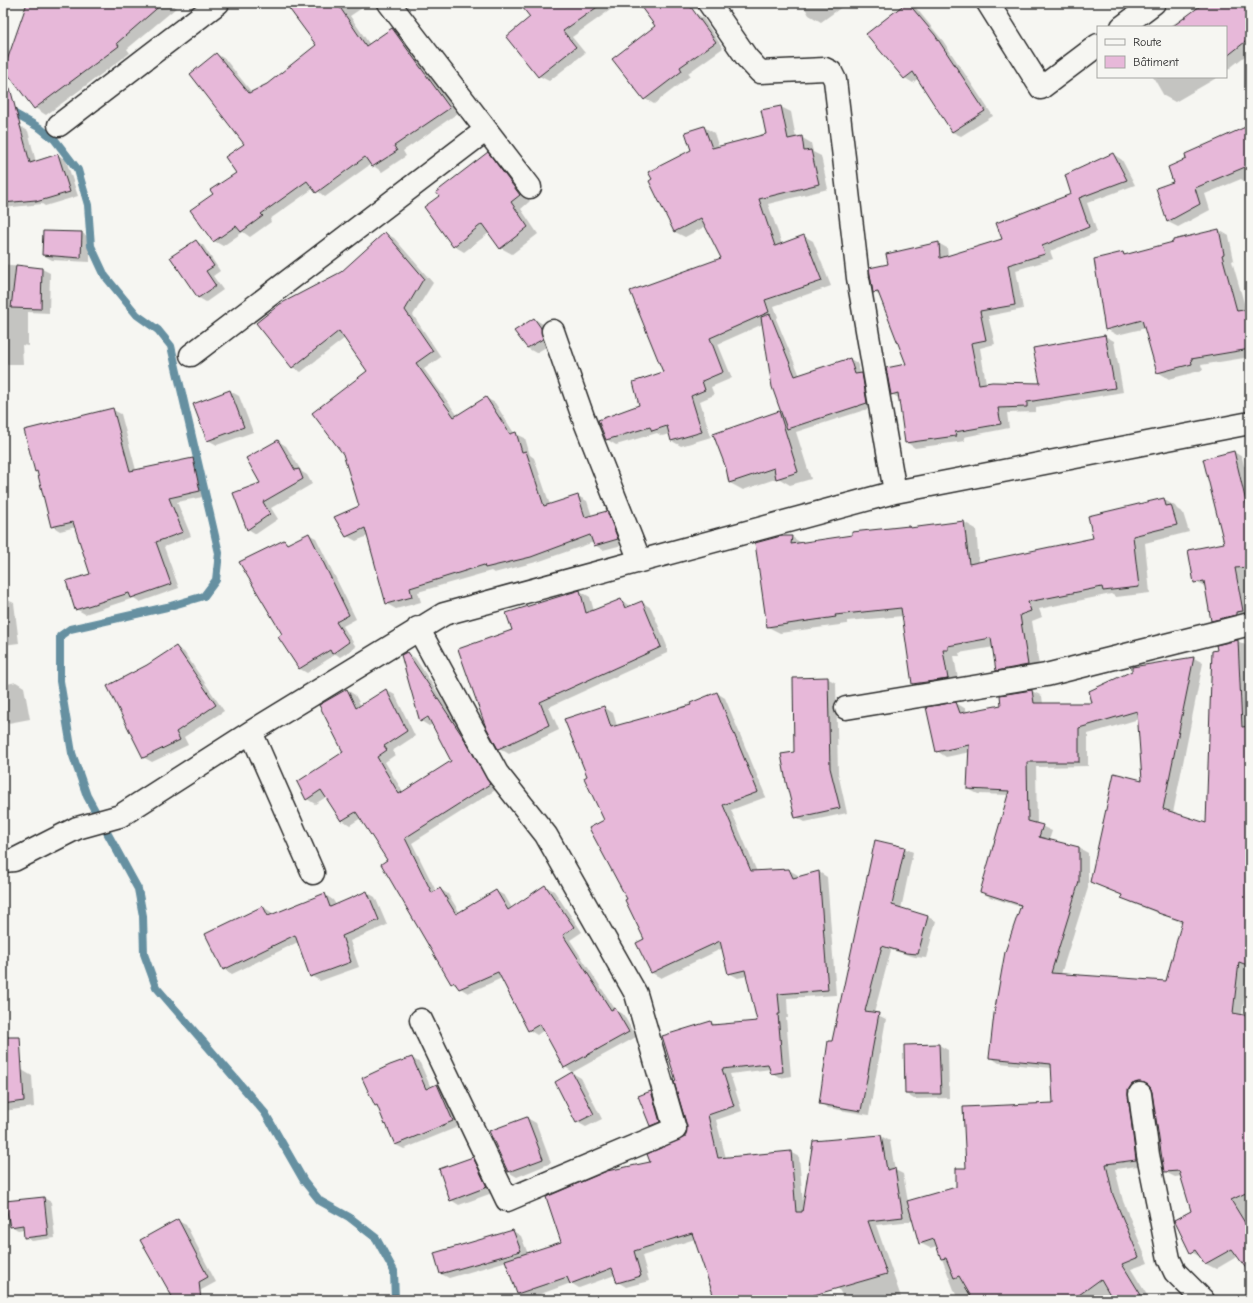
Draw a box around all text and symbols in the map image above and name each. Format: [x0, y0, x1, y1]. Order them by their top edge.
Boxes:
legend [1097, 26, 1227, 78]
text: Route [1133, 35, 1162, 49]
text: Bâtiment [1133, 55, 1179, 69]

